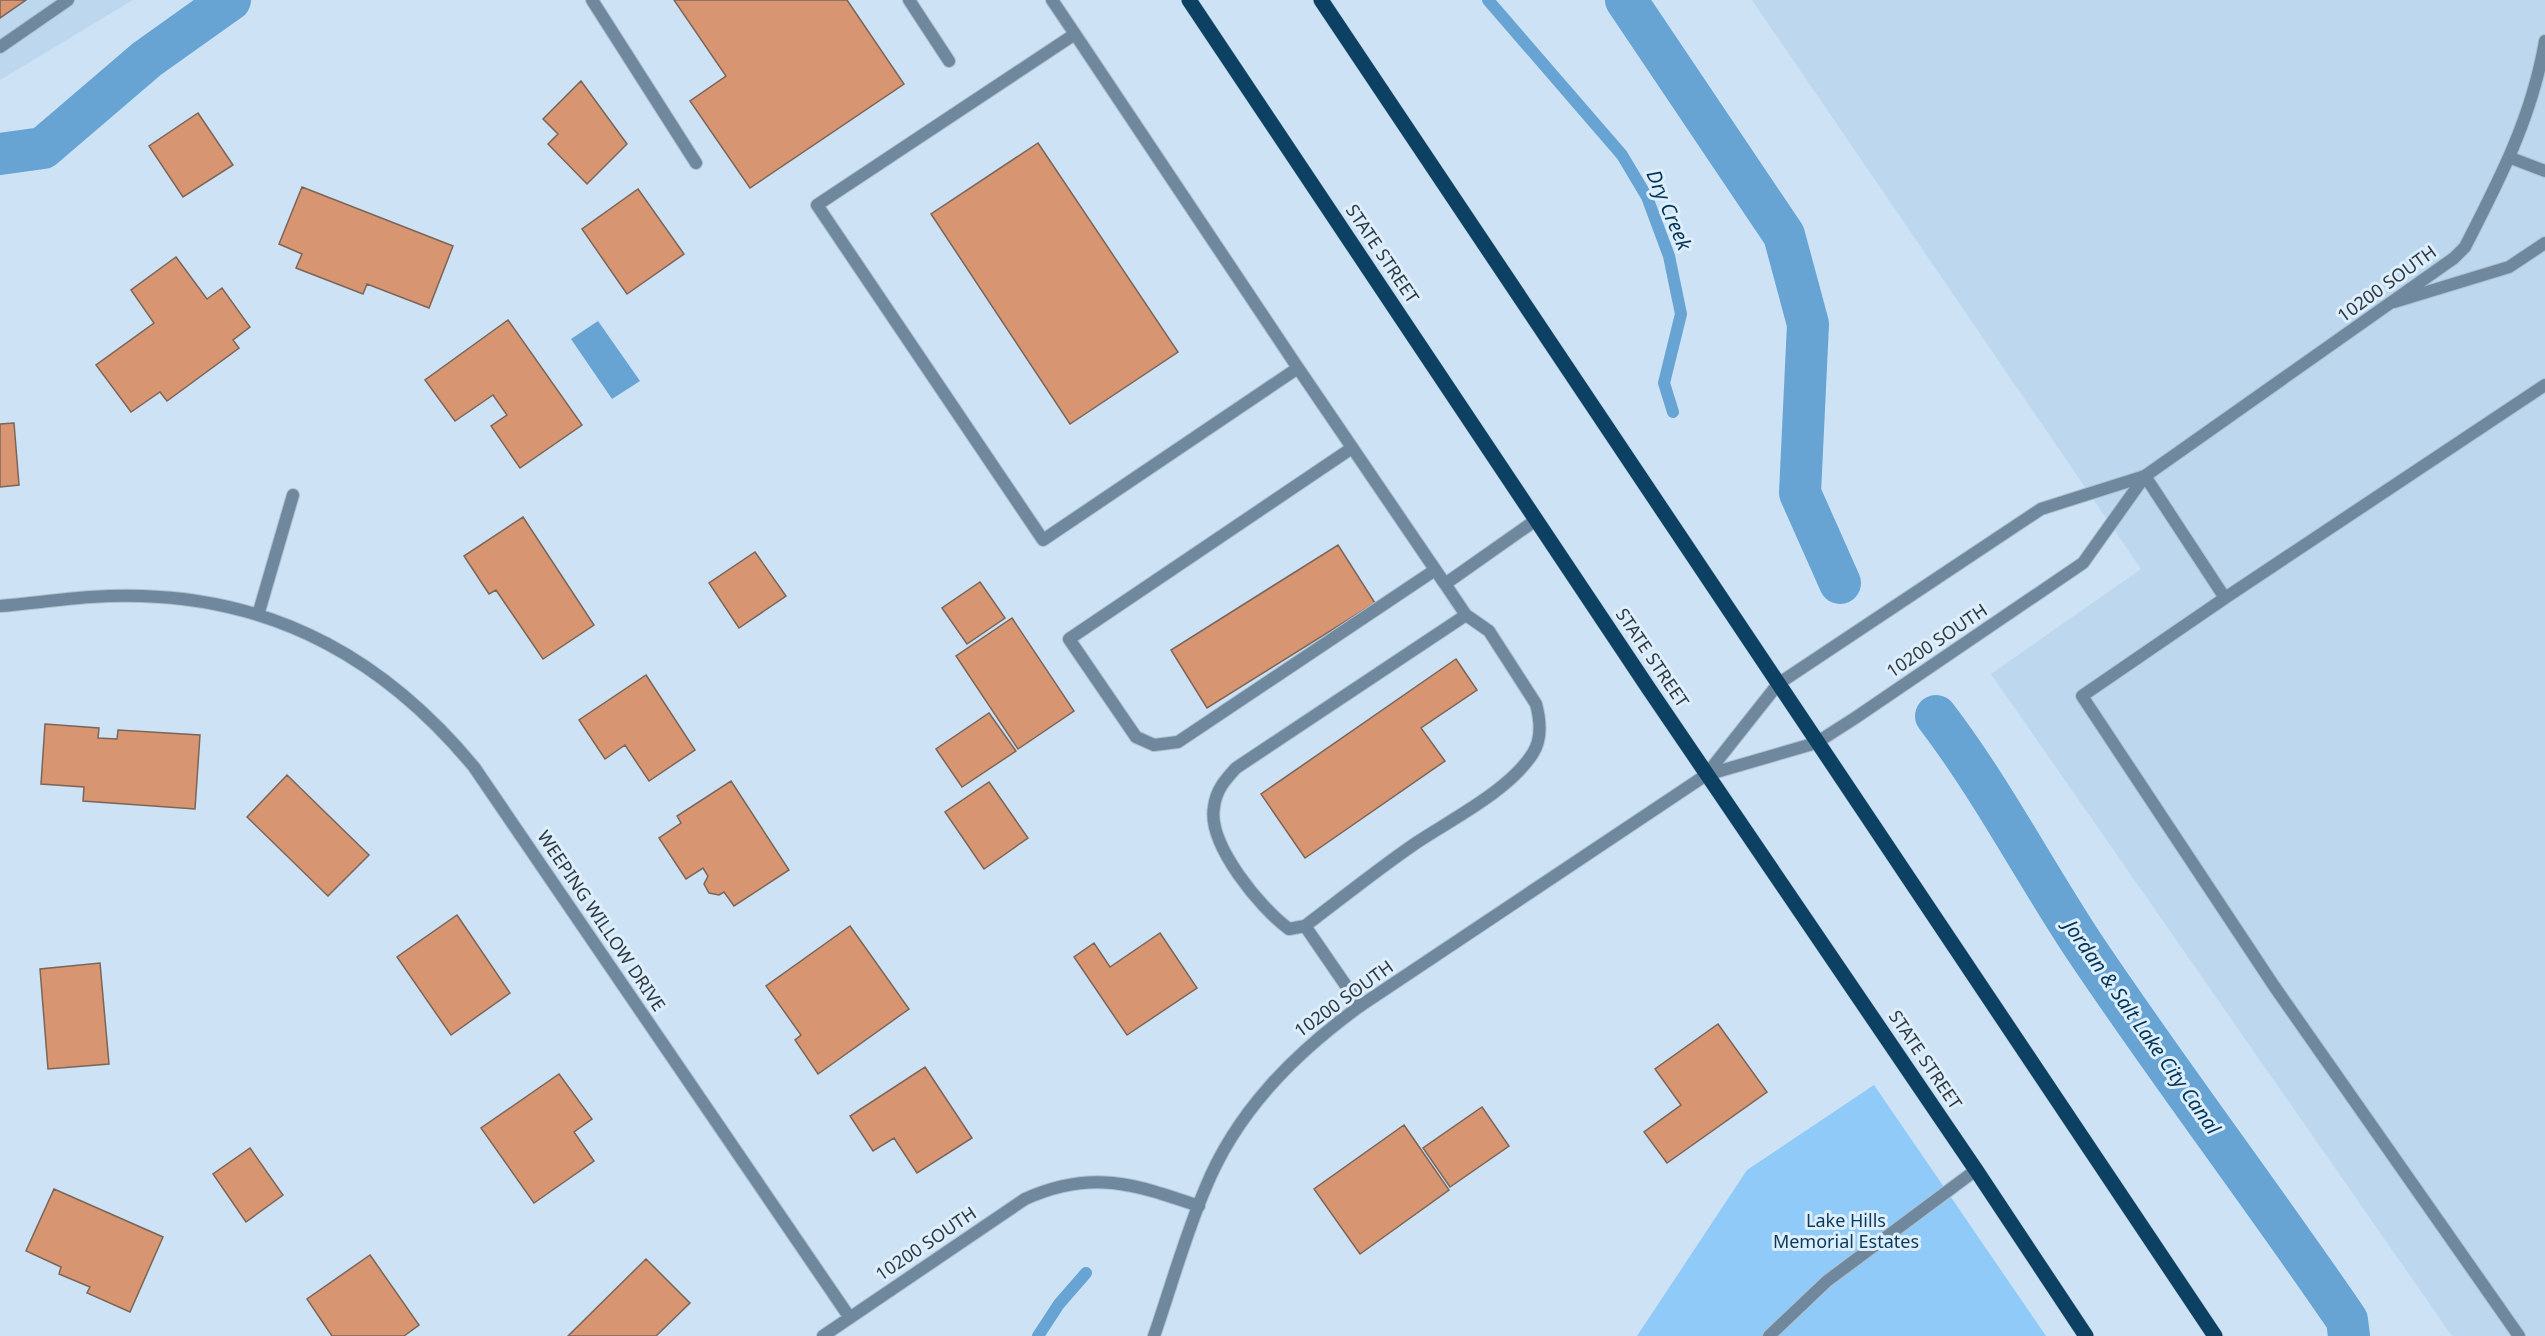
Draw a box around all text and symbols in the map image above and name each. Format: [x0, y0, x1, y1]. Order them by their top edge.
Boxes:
water label: Dry Creek [1640, 165, 1699, 255]
street label: STATE STREET [1341, 199, 1425, 308]
street label: 10200 SOUTH [2332, 239, 2441, 327]
street label: 10200 SOUTH [1881, 598, 1991, 683]
street label: STATE STREET [1611, 603, 1695, 712]
street label: WEEPING WILLOW DRIVE [532, 825, 671, 1015]
water label: Jordan & Salt Lake City Canal [2056, 911, 2227, 1140]
street label: 10200 SOUTH [1289, 954, 1398, 1042]
street label: STATE STREET [1884, 1005, 1968, 1114]
street label: 10200 SOUTH [870, 1201, 980, 1286]
park label: Lake Hills Memorial Estates [1773, 1208, 1919, 1253]

